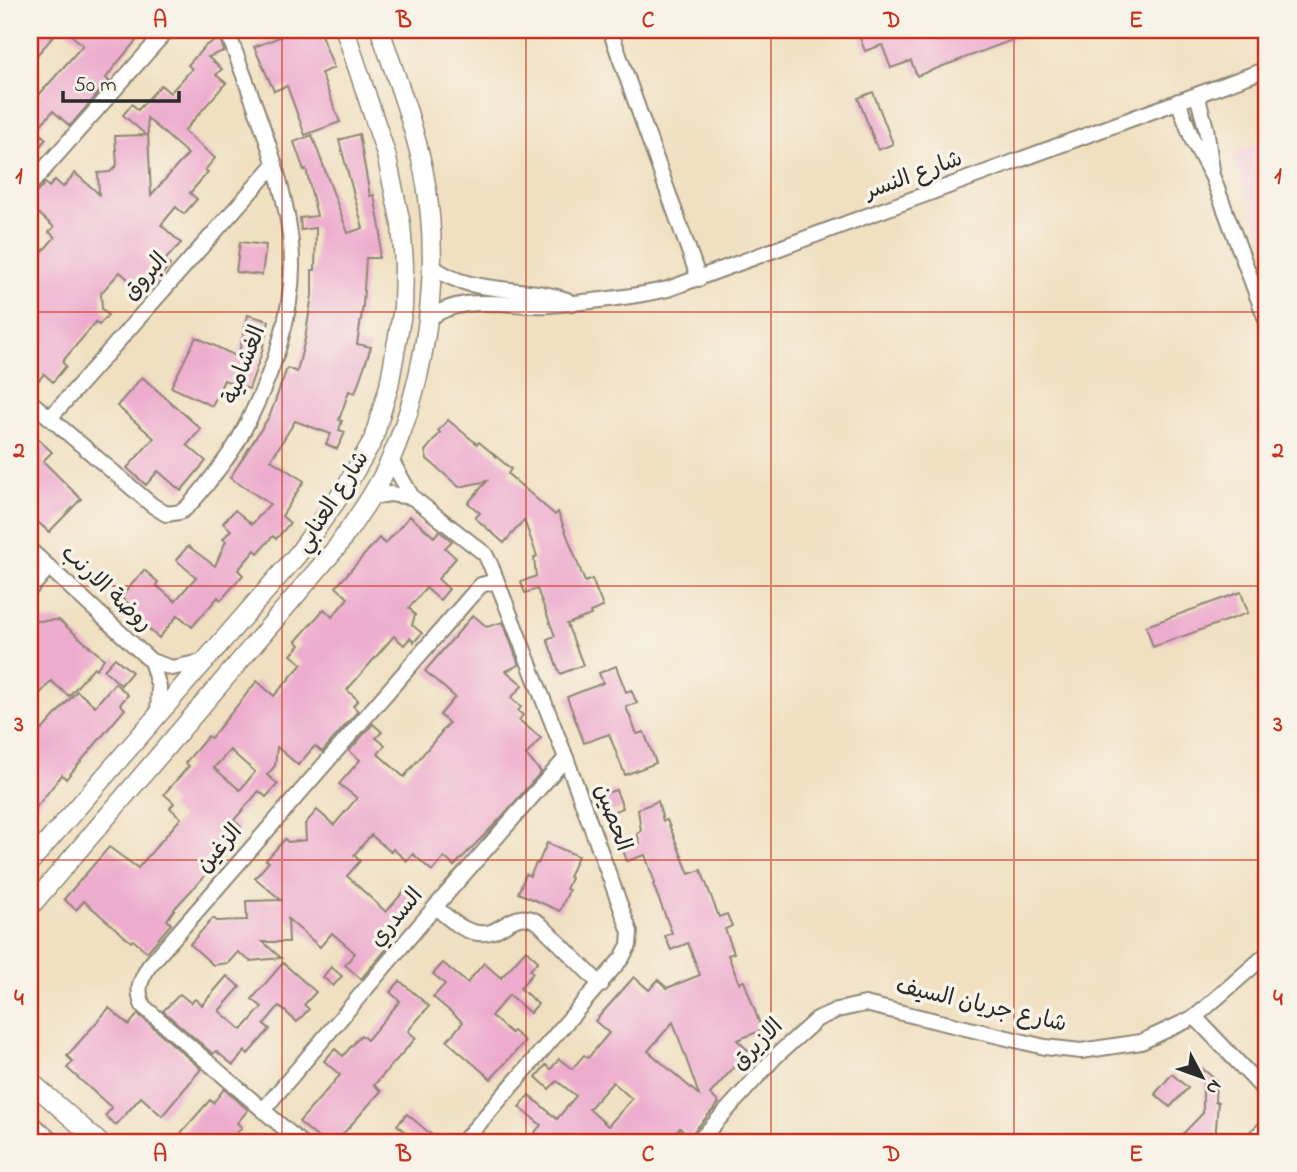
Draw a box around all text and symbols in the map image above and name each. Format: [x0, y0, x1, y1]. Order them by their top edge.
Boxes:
text: A [153, 5, 167, 38]
text: B [395, 5, 412, 38]
text: C [642, 5, 655, 38]
text: D [883, 5, 900, 38]
text: E [1129, 5, 1143, 38]
scale bar [63, 60, 178, 104]
text: 50 m [74, 71, 117, 101]
street label: شارع النسر [859, 143, 968, 210]
text: 1 [15, 161, 23, 194]
text: 1 [1274, 161, 1282, 194]
street label: البروق [115, 246, 177, 308]
street label: الغشامية [215, 321, 275, 409]
text: 2 [12, 435, 25, 468]
text: 2 [1271, 435, 1284, 468]
street label: شارع العنابي [288, 445, 380, 560]
street label: روضة الارنب [53, 538, 159, 640]
text: 3 [13, 709, 24, 742]
text: 3 [1272, 709, 1283, 742]
street label: الحصين [585, 780, 639, 856]
street label: الزغين [189, 817, 251, 881]
street label: السدري [362, 881, 432, 955]
street label: شارع جريان السيف [892, 970, 1070, 1042]
text: 4 [14, 983, 24, 1016]
text: 4 [1273, 983, 1283, 1016]
street label: الازيرق [724, 1011, 792, 1079]
north arrow [1168, 1042, 1238, 1112]
text: N [1198, 1073, 1227, 1100]
text: A [153, 1139, 167, 1172]
text: B [395, 1139, 412, 1172]
text: C [642, 1139, 655, 1172]
text: D [883, 1139, 900, 1172]
text: E [1129, 1139, 1143, 1172]

